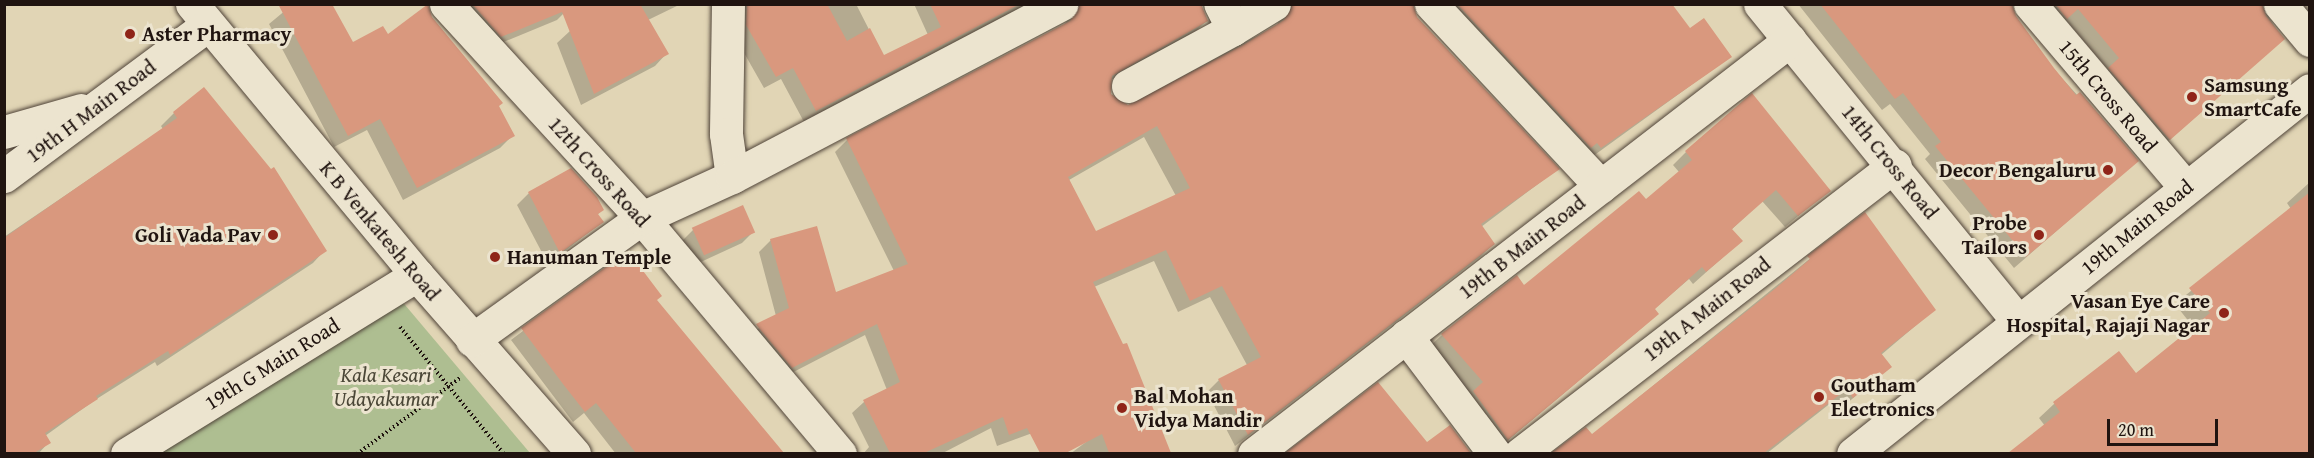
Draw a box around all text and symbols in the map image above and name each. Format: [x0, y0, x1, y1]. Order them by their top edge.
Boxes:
place label: Aster Pharmacy [142, 21, 291, 47]
marker: Aster Pharmacy [123, 27, 137, 41]
street label: 15th Cross Road [2053, 34, 2163, 158]
street label: 19th H Main Road [21, 54, 161, 168]
place label: Samsung SmartCafe [2204, 72, 2302, 122]
marker: Samsung SmartCafe [2185, 90, 2199, 104]
street label: 14th Cross Road [1836, 100, 1944, 224]
street label: 12th Cross Road [543, 112, 655, 232]
street label: K B Venkatesh Road [314, 156, 446, 306]
place label: Decor Bengaluru [1939, 157, 2096, 183]
marker: Decor Bengaluru [2101, 163, 2115, 177]
street label: 19th Main Road [2076, 174, 2198, 280]
street label: 19th B Main Road [1454, 190, 1590, 304]
place label: Probe Tailors [1962, 210, 2027, 260]
place label: Goli Vada Pav [135, 222, 261, 248]
marker: Goli Vada Pav [266, 228, 280, 242]
marker: Probe Tailors [2032, 228, 2046, 242]
place label: Hanuman Temple [507, 244, 671, 270]
marker: Hanuman Temple [488, 250, 502, 264]
street label: 19th A Main Road [1638, 251, 1776, 367]
place label: Vasan Eye Care Hospital, Rajaji Nagar [2007, 288, 2210, 338]
marker: Vasan Eye Care Hospital, Rajaji Nagar [2215, 304, 2233, 322]
street label: 19th G Main Road [200, 312, 344, 416]
park label: Kala Kesari Udayakumar [334, 362, 438, 412]
place label: Goutham Electronics [1831, 372, 1935, 422]
place label: Bal Mohan Vidya Mandir [1134, 383, 1262, 433]
marker: Goutham Electronics [1812, 390, 1826, 404]
marker: Bal Mohan Vidya Mandir [1115, 401, 1129, 415]
scale bar [2110, 407, 2221, 445]
text: 20 m [2118, 416, 2154, 443]

